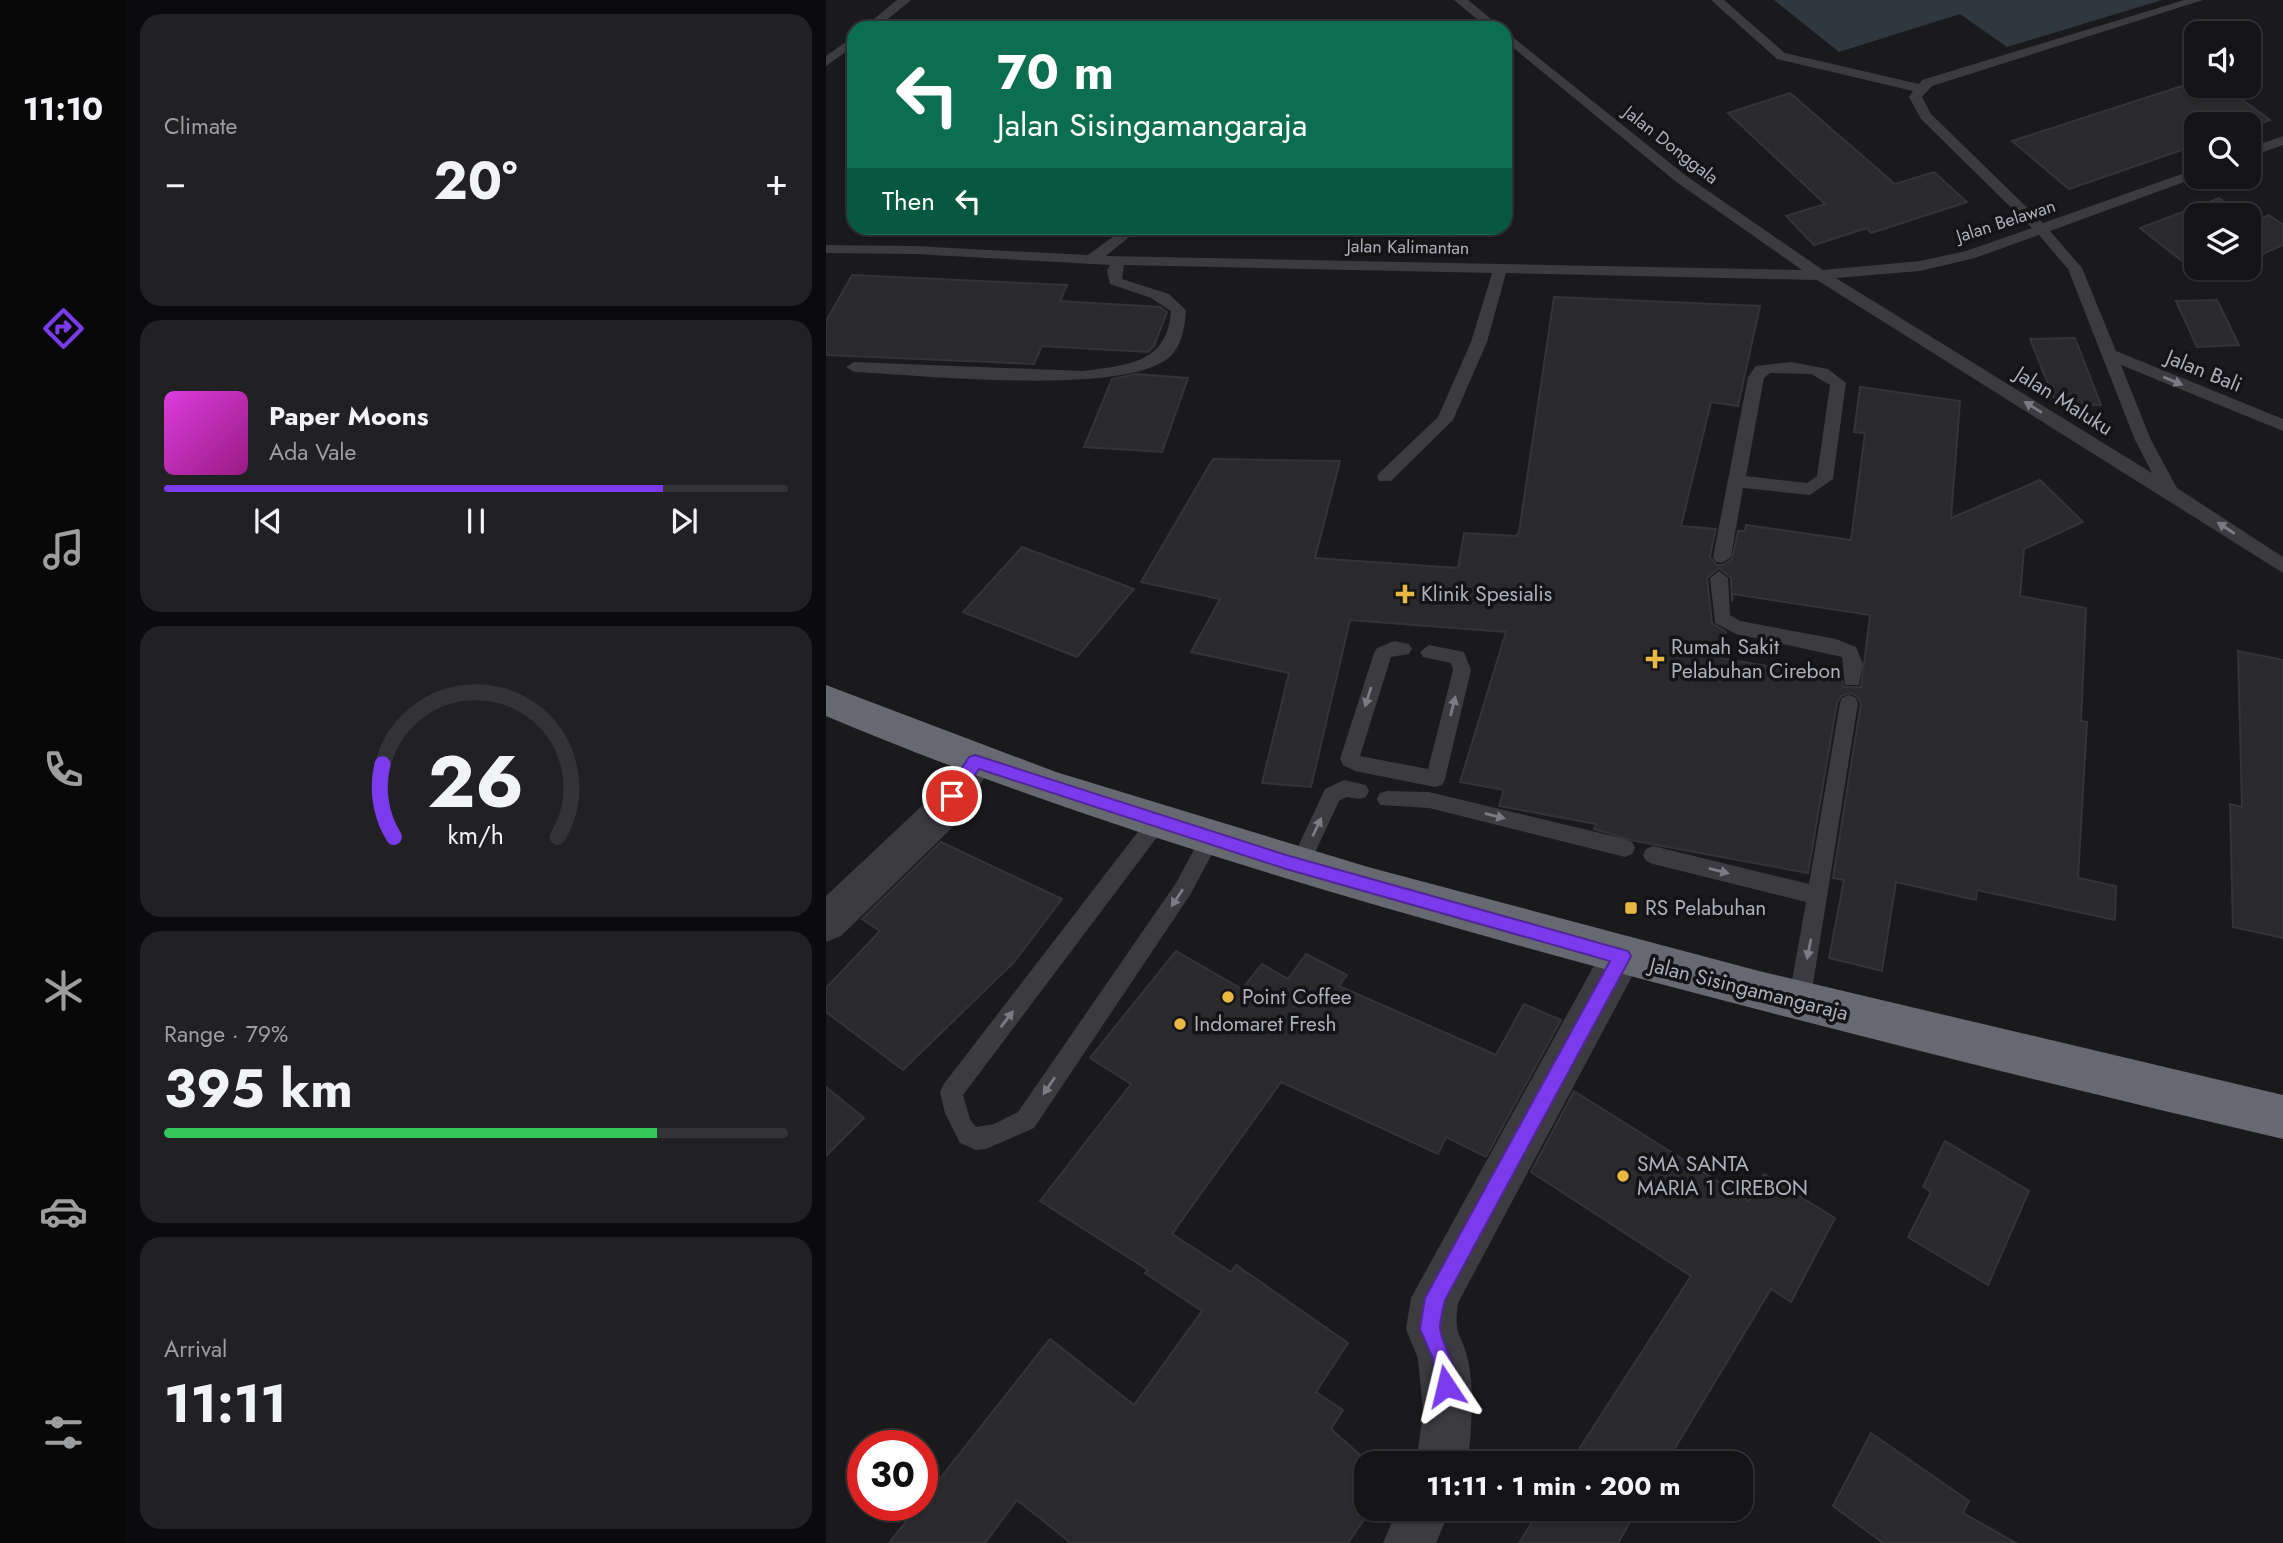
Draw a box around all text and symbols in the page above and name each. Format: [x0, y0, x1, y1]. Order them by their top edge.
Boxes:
map controls [2184, 21, 2261, 280]
button: sound [2184, 21, 2261, 98]
text: 70 m [997, 37, 1114, 107]
icon: left [882, 49, 973, 140]
text: 11:10 [23, 86, 103, 132]
street label: Jalan Donggala [1616, 98, 1724, 190]
text: Jalan Sisingamangaraja [997, 102, 1307, 148]
text: Climate [164, 109, 237, 143]
button: search [2184, 112, 2261, 189]
text: 20° [434, 143, 518, 219]
text: − [164, 154, 186, 209]
text: + [765, 154, 788, 209]
text: Then [882, 182, 935, 220]
icon: left [949, 182, 987, 220]
street label: Jalan Belawan [1951, 193, 2059, 250]
button: layers [2184, 203, 2261, 280]
street label: Jalan Kalimantan [1344, 233, 1470, 261]
icon: directions [39, 304, 88, 353]
street label: Jalan Bali [2159, 341, 2246, 400]
street label: Jalan Maluku [2007, 357, 2119, 443]
one-way arrow [2163, 375, 2183, 387]
text: Paper Moons [269, 397, 429, 435]
one-way arrow [2024, 401, 2043, 414]
text: Ada Vale [269, 435, 356, 469]
icon: previous [249, 502, 287, 540]
icon: pause [457, 502, 495, 540]
icon: next [665, 502, 703, 540]
one-way arrow [2216, 522, 2236, 535]
icon: music [39, 525, 88, 574]
place label: Klinik Spesialis [1421, 579, 1552, 609]
marker: Klinik Spesialis [1395, 584, 1415, 604]
place label: Rumah Sakit Pelabuhan Cirebon [1671, 632, 1841, 686]
marker: Rumah Sakit Pelabuhan Cirebon [1645, 649, 1665, 669]
one-way arrow [1363, 687, 1373, 708]
one-way arrow [1448, 695, 1459, 717]
text: 26 [428, 730, 524, 835]
icon: phone [39, 745, 88, 794]
pin [922, 766, 982, 826]
icon: arrive [933, 777, 971, 815]
one-way arrow [1484, 811, 1506, 822]
one-way arrow [1312, 816, 1323, 837]
text: km/h [448, 817, 504, 853]
one-way arrow [1708, 866, 1730, 877]
one-way arrow [1171, 889, 1184, 908]
place label: RS Pelabuhan [1645, 893, 1766, 923]
marker: RS Pelabuhan [1623, 900, 1639, 916]
one-way arrow [1804, 938, 1815, 960]
street label: Jalan Sisingamangaraja [1644, 949, 1851, 1028]
icon: climate [39, 966, 88, 1015]
place label: Point Coffee [1242, 982, 1352, 1012]
marker: Point Coffee [1220, 989, 1236, 1005]
place label: Indomaret Fresh [1194, 1009, 1336, 1039]
one-way arrow [999, 1011, 1014, 1029]
marker: Indomaret Fresh [1172, 1016, 1188, 1032]
text: Range · 79% [164, 1017, 288, 1051]
text: 395 km [164, 1051, 353, 1127]
one-way arrow [1043, 1077, 1056, 1096]
place label: SMA SANTA MARIA 1 CIREBON [1637, 1149, 1808, 1203]
marker: SMA SANTA MARIA 1 CIREBON [1615, 1168, 1631, 1184]
icon: car [39, 1187, 88, 1236]
text: Arrival [164, 1332, 227, 1366]
position arrow [1409, 1349, 1483, 1423]
text: 11:11 [164, 1366, 287, 1442]
icon: filters [39, 1408, 88, 1457]
speed limit sign: 30 [847, 1430, 938, 1521]
text: 11:11 · 1 min · 200 m [1426, 1467, 1681, 1505]

